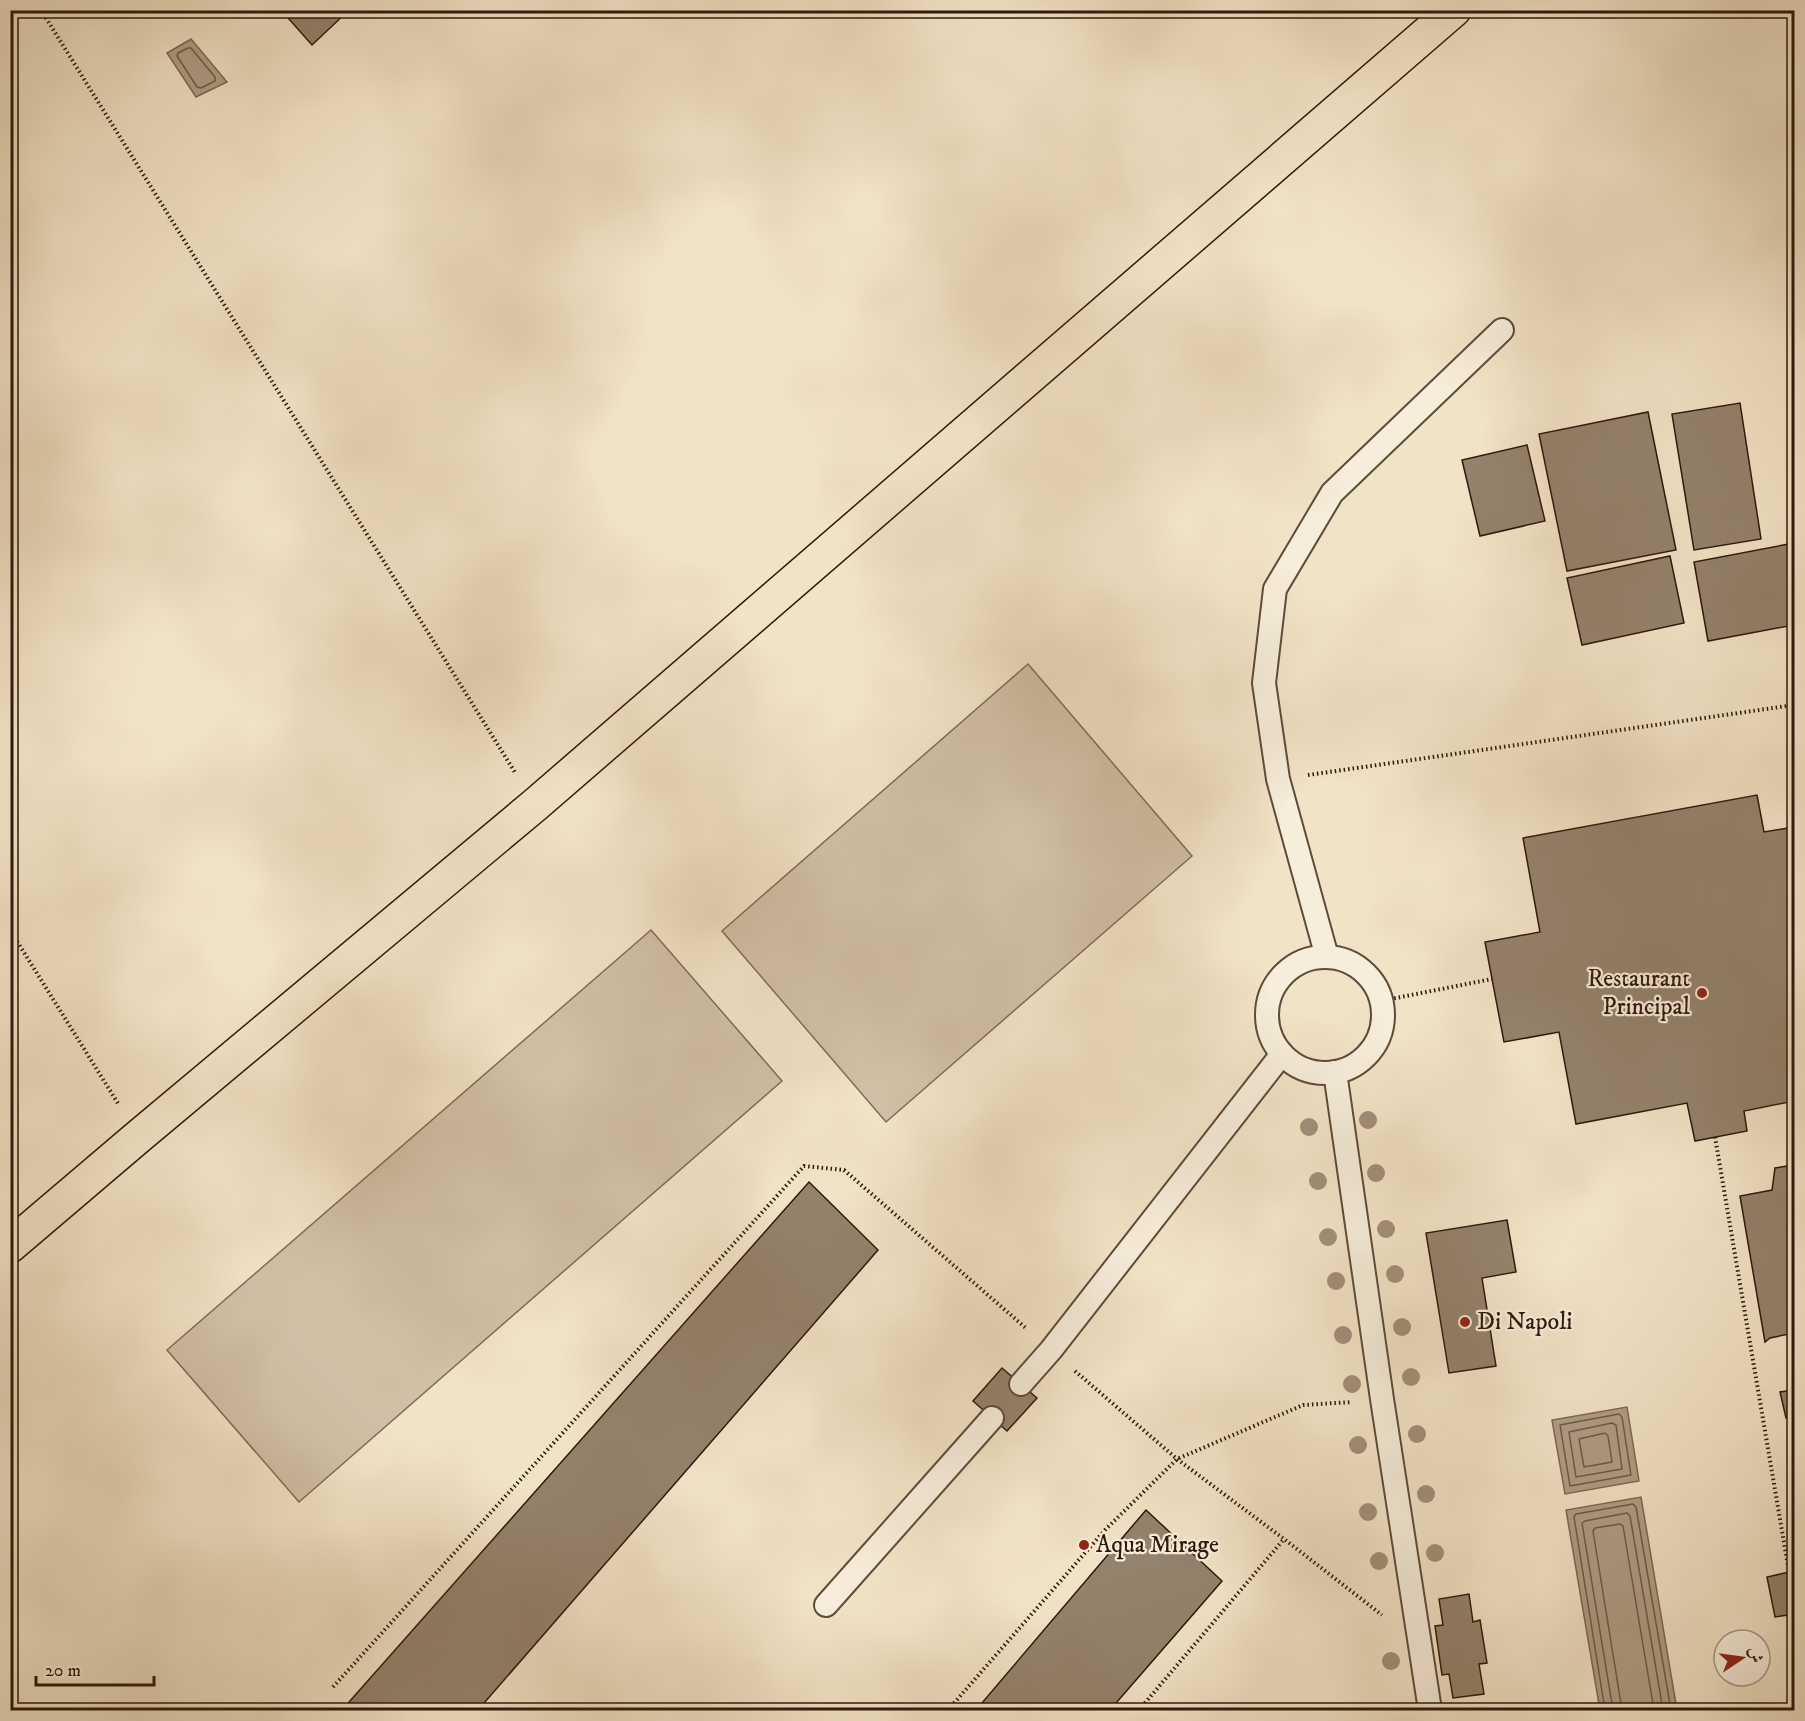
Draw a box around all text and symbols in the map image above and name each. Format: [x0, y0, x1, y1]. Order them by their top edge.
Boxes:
place label: Restaurant Principal [1588, 964, 1691, 1022]
marker: Restaurant Principal [1695, 986, 1709, 1000]
place label: Di Napoli [1477, 1307, 1573, 1337]
marker: Di Napoli [1458, 1315, 1472, 1329]
place label: Aqua Mirage [1096, 1530, 1219, 1560]
marker: Aqua Mirage [1077, 1538, 1091, 1552]
north arrow [1712, 1628, 1772, 1688]
text: ش [1744, 1645, 1767, 1665]
scale bar [36, 1649, 154, 1687]
text: 20 m [45, 1660, 81, 1682]

